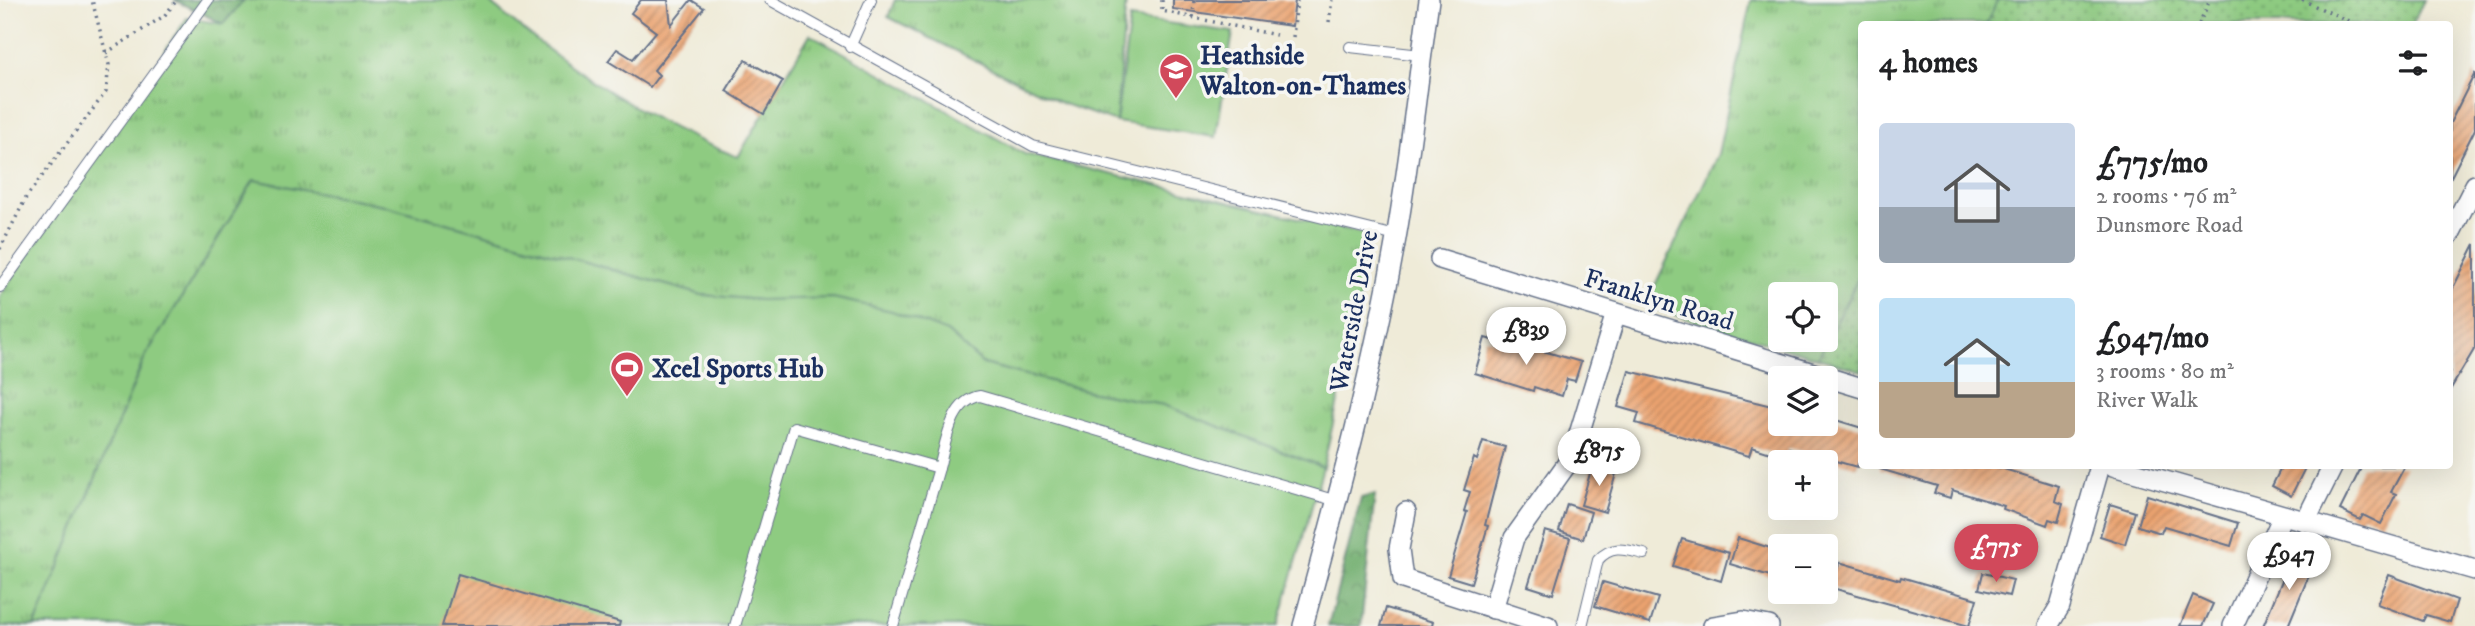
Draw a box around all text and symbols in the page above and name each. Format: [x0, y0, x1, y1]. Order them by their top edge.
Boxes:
place label: Heathside Walton-on-Thames [1199, 40, 1407, 103]
icon: filters [2394, 44, 2432, 82]
text: 4 homes [1879, 45, 1978, 82]
school or university icon: Heathside Walton-on-Thames [1157, 51, 1195, 100]
text: £775/mo [2096, 145, 2208, 182]
icon: home [1935, 151, 2019, 235]
text: 2 rooms · 76 m² [2096, 182, 2236, 211]
text: Dunsmore Road [2096, 211, 2243, 240]
street label: Waterside Drive [1322, 227, 1386, 396]
street label: Franklyn Road [1580, 262, 1737, 339]
map controls [1768, 282, 1838, 604]
button: locate [1768, 282, 1838, 352]
pin: £839 [1485, 308, 1567, 367]
text: £839 [1502, 315, 1550, 344]
text: £947/mo [2096, 320, 2209, 357]
icon: home [1935, 326, 2019, 410]
sports icon: Xcel Sports Hub [608, 349, 646, 398]
place label: Xcel Sports Hub [652, 353, 824, 386]
text: 3 rooms · 80 m² [2096, 357, 2234, 386]
button: layers [1768, 366, 1838, 436]
text: River Walk [2096, 386, 2198, 415]
pin: £875 [1558, 428, 1640, 488]
text: £875 [1574, 436, 1624, 465]
button: + [1768, 450, 1838, 520]
pin: £775 [1955, 524, 2037, 584]
text: £775 [1970, 532, 2022, 561]
pin: £947 [2248, 532, 2330, 592]
button: − [1768, 534, 1838, 604]
text: £947 [2263, 540, 2315, 569]

